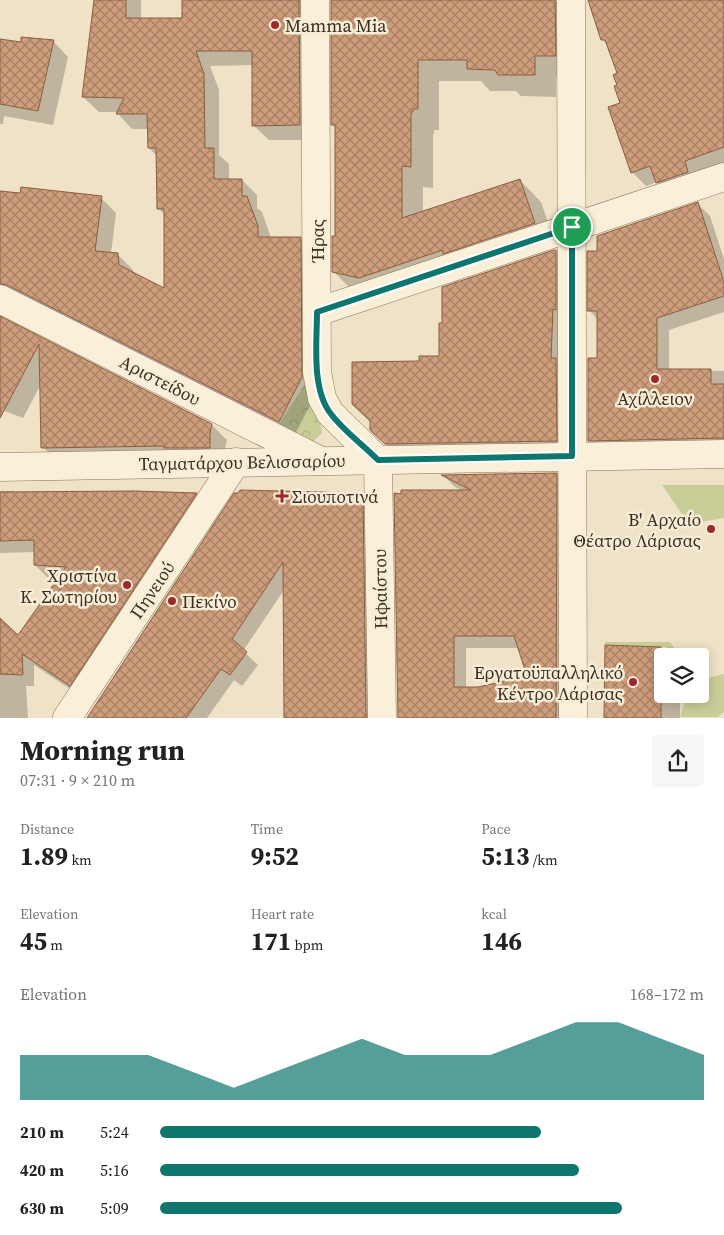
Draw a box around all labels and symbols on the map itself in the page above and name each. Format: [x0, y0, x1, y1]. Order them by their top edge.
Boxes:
place label: Mamma Mia [285, 13, 387, 38]
marker: Mamma Mia [269, 19, 281, 31]
pin [551, 206, 593, 248]
street label: Ήρας [305, 219, 330, 264]
street label: Αριστείδου [115, 349, 205, 411]
marker: Αχίλλειον [649, 373, 661, 385]
place label: Αχίλλειον [617, 386, 693, 411]
street label: Ταγματάρχου Βελισσαρίου [138, 448, 346, 476]
place label: Σιουποτινά [292, 484, 378, 509]
marker: Σιουποτινά [276, 490, 288, 502]
place label: Β' Αρχαίο Θέατρο Λάρισας [573, 507, 701, 553]
marker: Β' Αρχαίο Θέατρο Λάρισας [705, 523, 717, 535]
street label: Ηφαίστου [367, 549, 393, 629]
street label: Πηνειού [124, 556, 180, 624]
place label: Χριστίνα Κ. Σωτηρίου [20, 563, 117, 609]
marker: Χριστίνα Κ. Σωτηρίου [121, 579, 133, 591]
place label: Πεκίνο [182, 589, 237, 614]
marker: Πεκίνο [166, 595, 178, 607]
place label: Εργατοϋπαλληλικό Κέντρο Λάρισας [474, 660, 623, 706]
marker: Εργατοϋπαλληλικό Κέντρο Λάρισας [627, 676, 639, 688]

